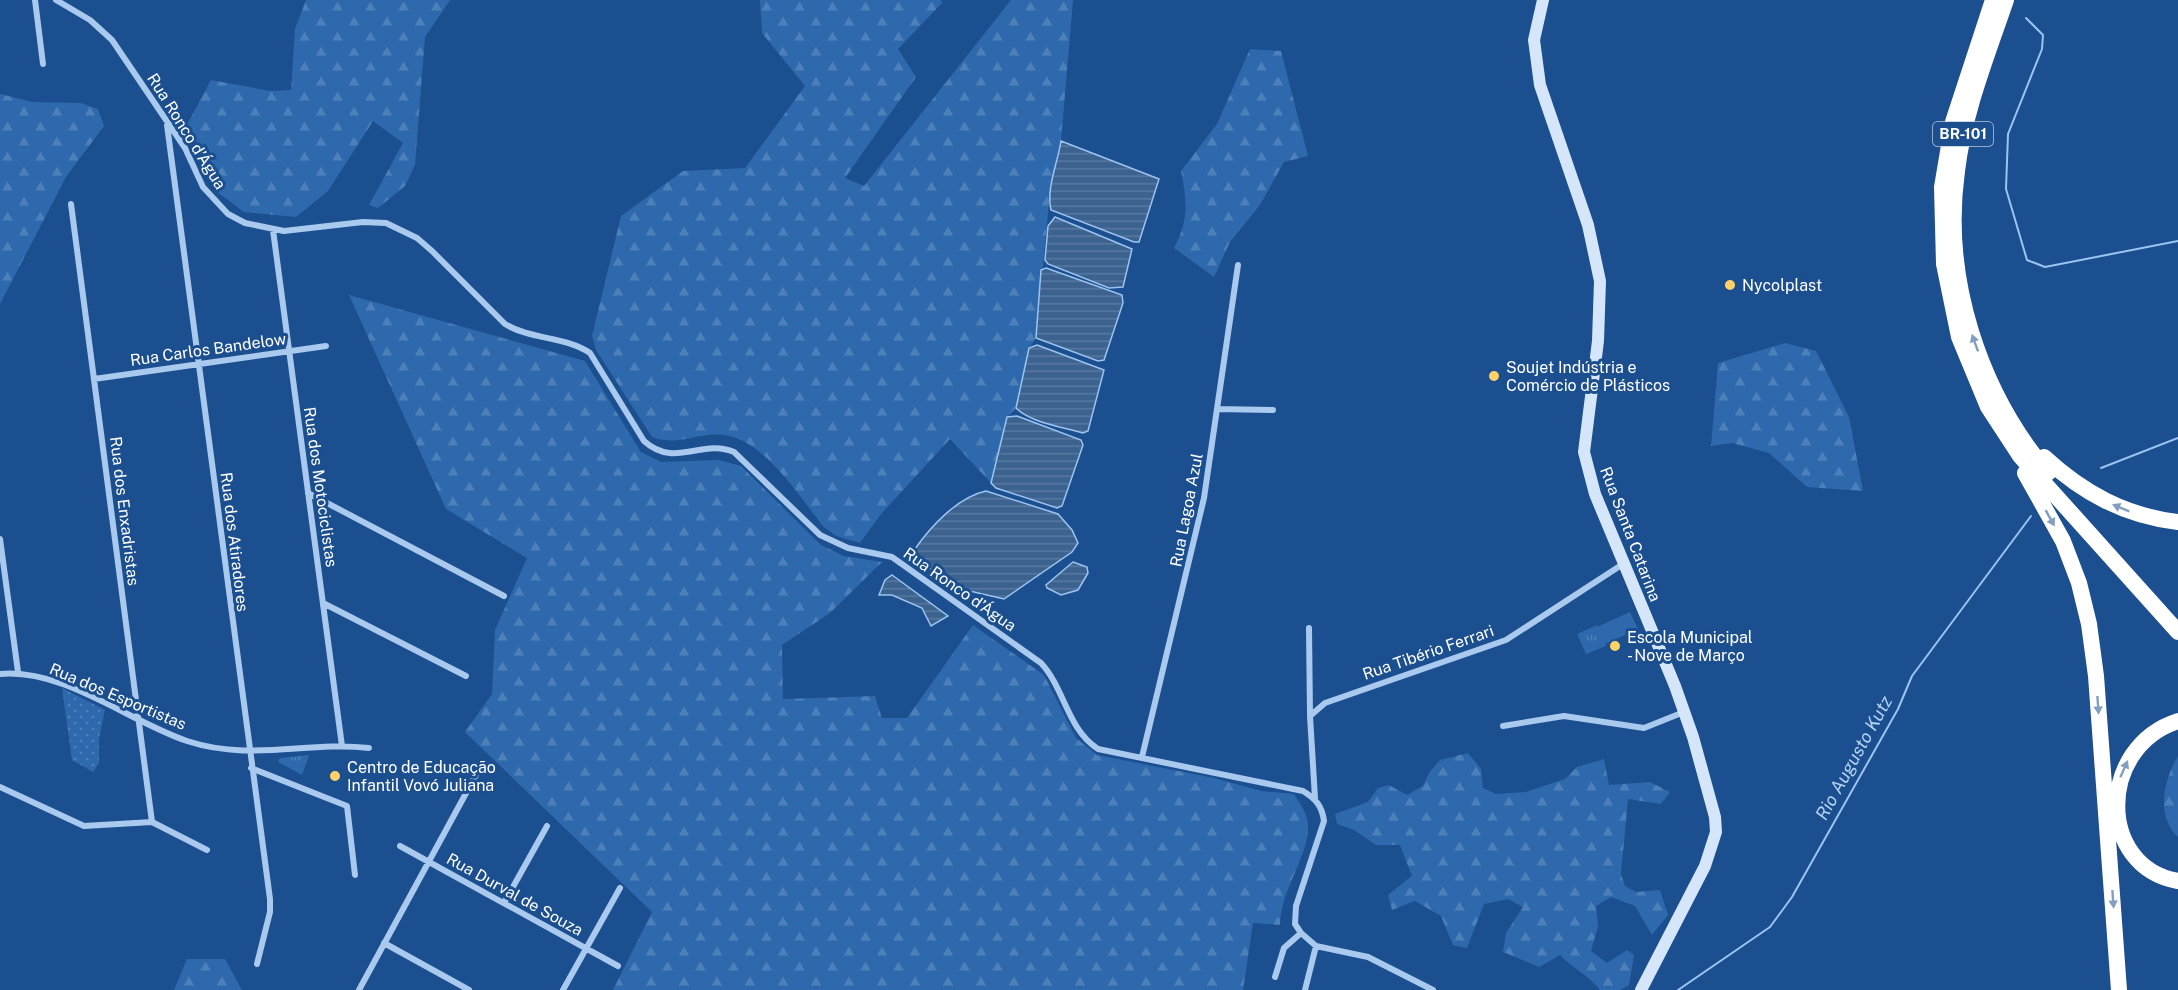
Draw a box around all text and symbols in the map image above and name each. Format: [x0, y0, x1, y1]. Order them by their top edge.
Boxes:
street label: Rua Ronco d’Água [143, 69, 231, 193]
road number: BR-101 [1933, 122, 1993, 146]
place label: Nycolplast [1742, 276, 1822, 295]
marker: Nycolplast [1723, 278, 1737, 292]
street label: Rua Carlos Bandelow [129, 329, 288, 370]
one-way arrow [1970, 334, 1979, 352]
place label: Soujet Indústria e Comércio de Plásticos [1506, 358, 1670, 395]
marker: Soujet Indústria e Comércio de Plásticos [1487, 369, 1501, 383]
street label: Rua dos Motociclistas [300, 406, 341, 568]
street label: Rua dos Enxadristas [106, 435, 143, 587]
street label: Rua Lagoa Azul [1166, 452, 1207, 568]
street label: Rua Santa Catarina [1596, 464, 1665, 604]
street label: Rua dos Atiradores [217, 471, 252, 613]
one-way arrow [2112, 503, 2130, 513]
one-way arrow [2045, 510, 2055, 527]
street label: Rua Ronco d’Água [900, 543, 1020, 635]
street label: Rua Tibério Ferrari [1360, 621, 1496, 684]
place label: Escola Municipal - Nove de Março [1627, 628, 1753, 665]
marker: Escola Municipal - Nove de Março [1608, 639, 1622, 653]
street label: Rua dos Esportistas [47, 659, 189, 734]
water label: Rio Augusto Kutz [1811, 692, 1897, 823]
one-way arrow [2093, 695, 2103, 714]
place label: Centro de Educação Infantil Vovó Juliana [347, 758, 496, 795]
one-way arrow [2120, 760, 2129, 777]
marker: Centro de Educação Infantil Vovó Juliana [328, 769, 342, 783]
street label: Rua Durval de Souza [443, 849, 586, 940]
one-way arrow [2108, 890, 2118, 909]

